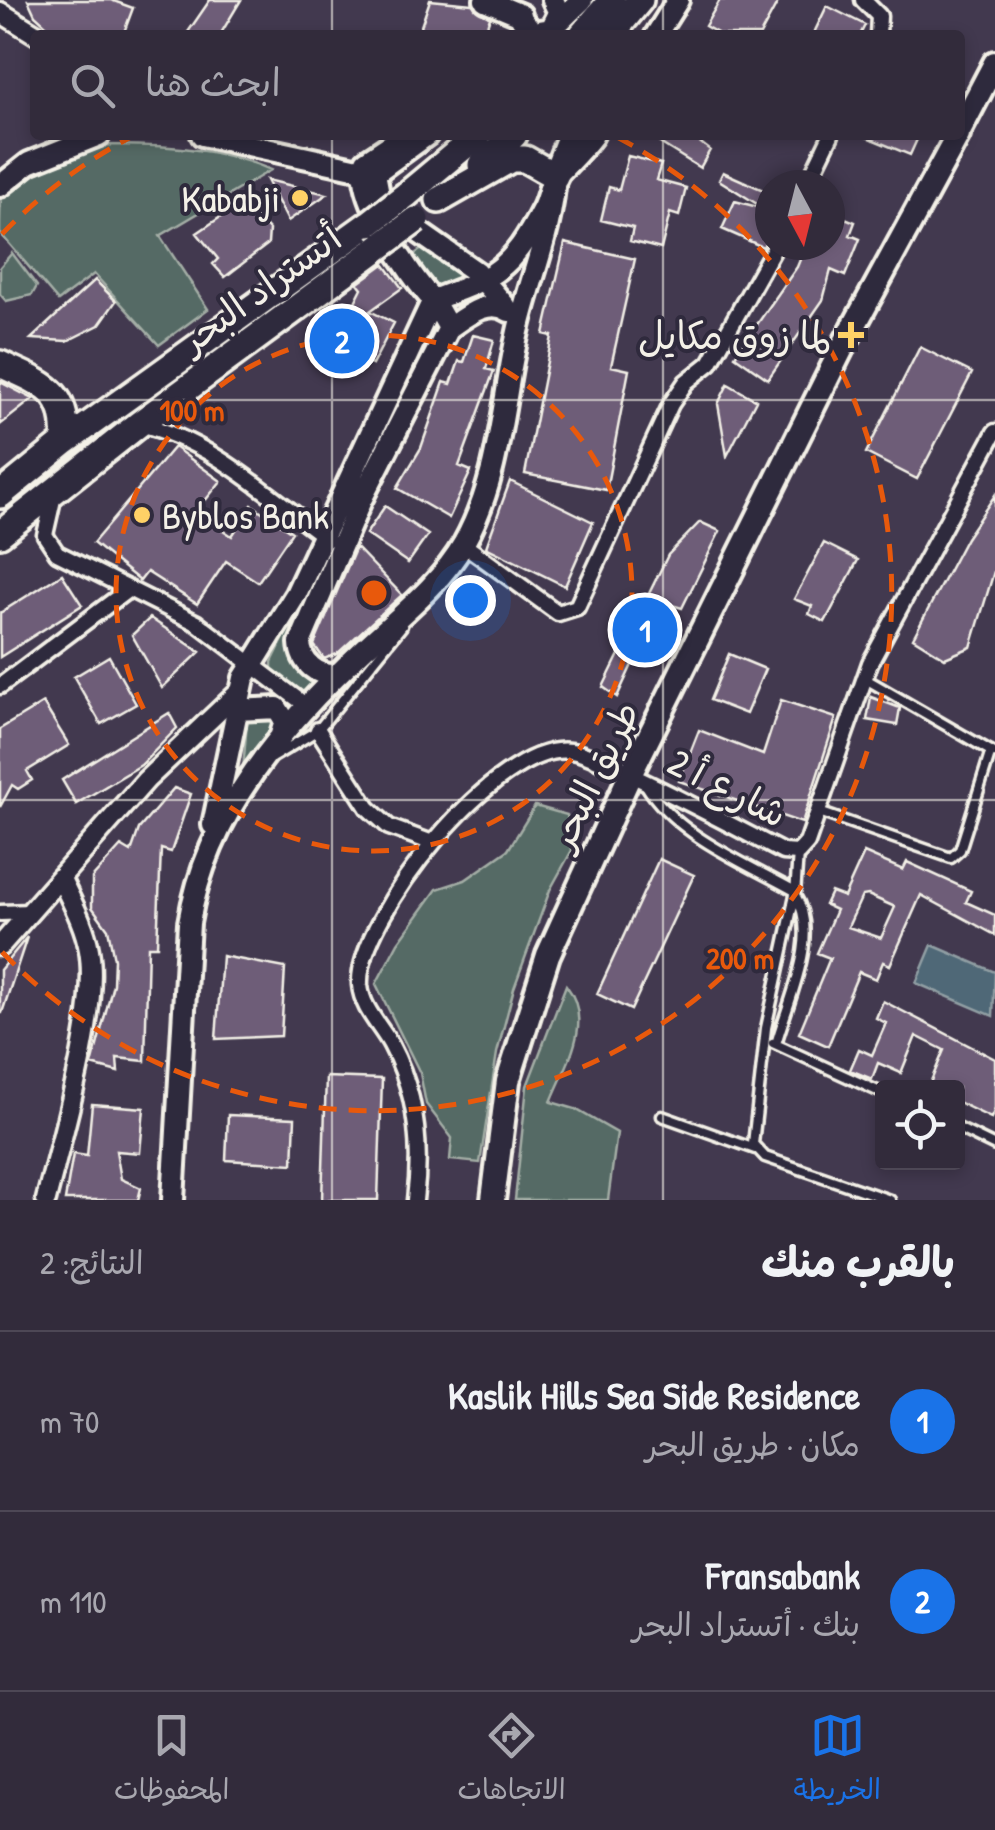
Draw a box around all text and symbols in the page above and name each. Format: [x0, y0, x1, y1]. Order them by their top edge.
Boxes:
search box [30, 30, 965, 140]
text: ابحث هنا [145, 56, 281, 108]
icon: search [65, 58, 120, 113]
north arrow [755, 170, 845, 260]
place label: Kababji [182, 172, 280, 224]
marker: Kababji [289, 187, 311, 209]
street label: أتستراد البحر [166, 211, 352, 366]
pin: 2 [310, 304, 374, 378]
place label: لما زوق مكايل [638, 309, 831, 361]
marker: لما زوق مكايل [840, 324, 862, 346]
text: 100 m [159, 390, 225, 430]
place label: Byblos Bank [162, 489, 329, 541]
marker: Byblos Bank [131, 504, 153, 526]
centre of rings [356, 575, 392, 611]
your location [445, 575, 496, 626]
pin: 1 [612, 592, 678, 668]
street label: طريق البحر [533, 692, 651, 861]
street label: شارع أ 2 [659, 735, 796, 841]
text: 200 m [706, 938, 774, 978]
map controls [875, 1080, 965, 1170]
button: locate [875, 1080, 965, 1170]
text: بالقرب منك [761, 1233, 955, 1290]
text: النتائج: 2 [40, 1241, 144, 1284]
text: Kaslik Hills Sea Side Residence [448, 1369, 860, 1421]
text: 70 m [40, 1400, 99, 1443]
text: 1 [917, 1400, 928, 1443]
text: مكان · طريق البحر [645, 1423, 860, 1466]
text: Fransabank [706, 1549, 860, 1601]
text: 110 m [40, 1580, 107, 1623]
text: 2 [915, 1580, 930, 1623]
text: بنك · أتستراد البحر [632, 1603, 860, 1646]
tab: المحفوظات [114, 1708, 229, 1814]
tab: الاتجاهات [457, 1708, 566, 1814]
tab: الخريطة [794, 1708, 881, 1814]

